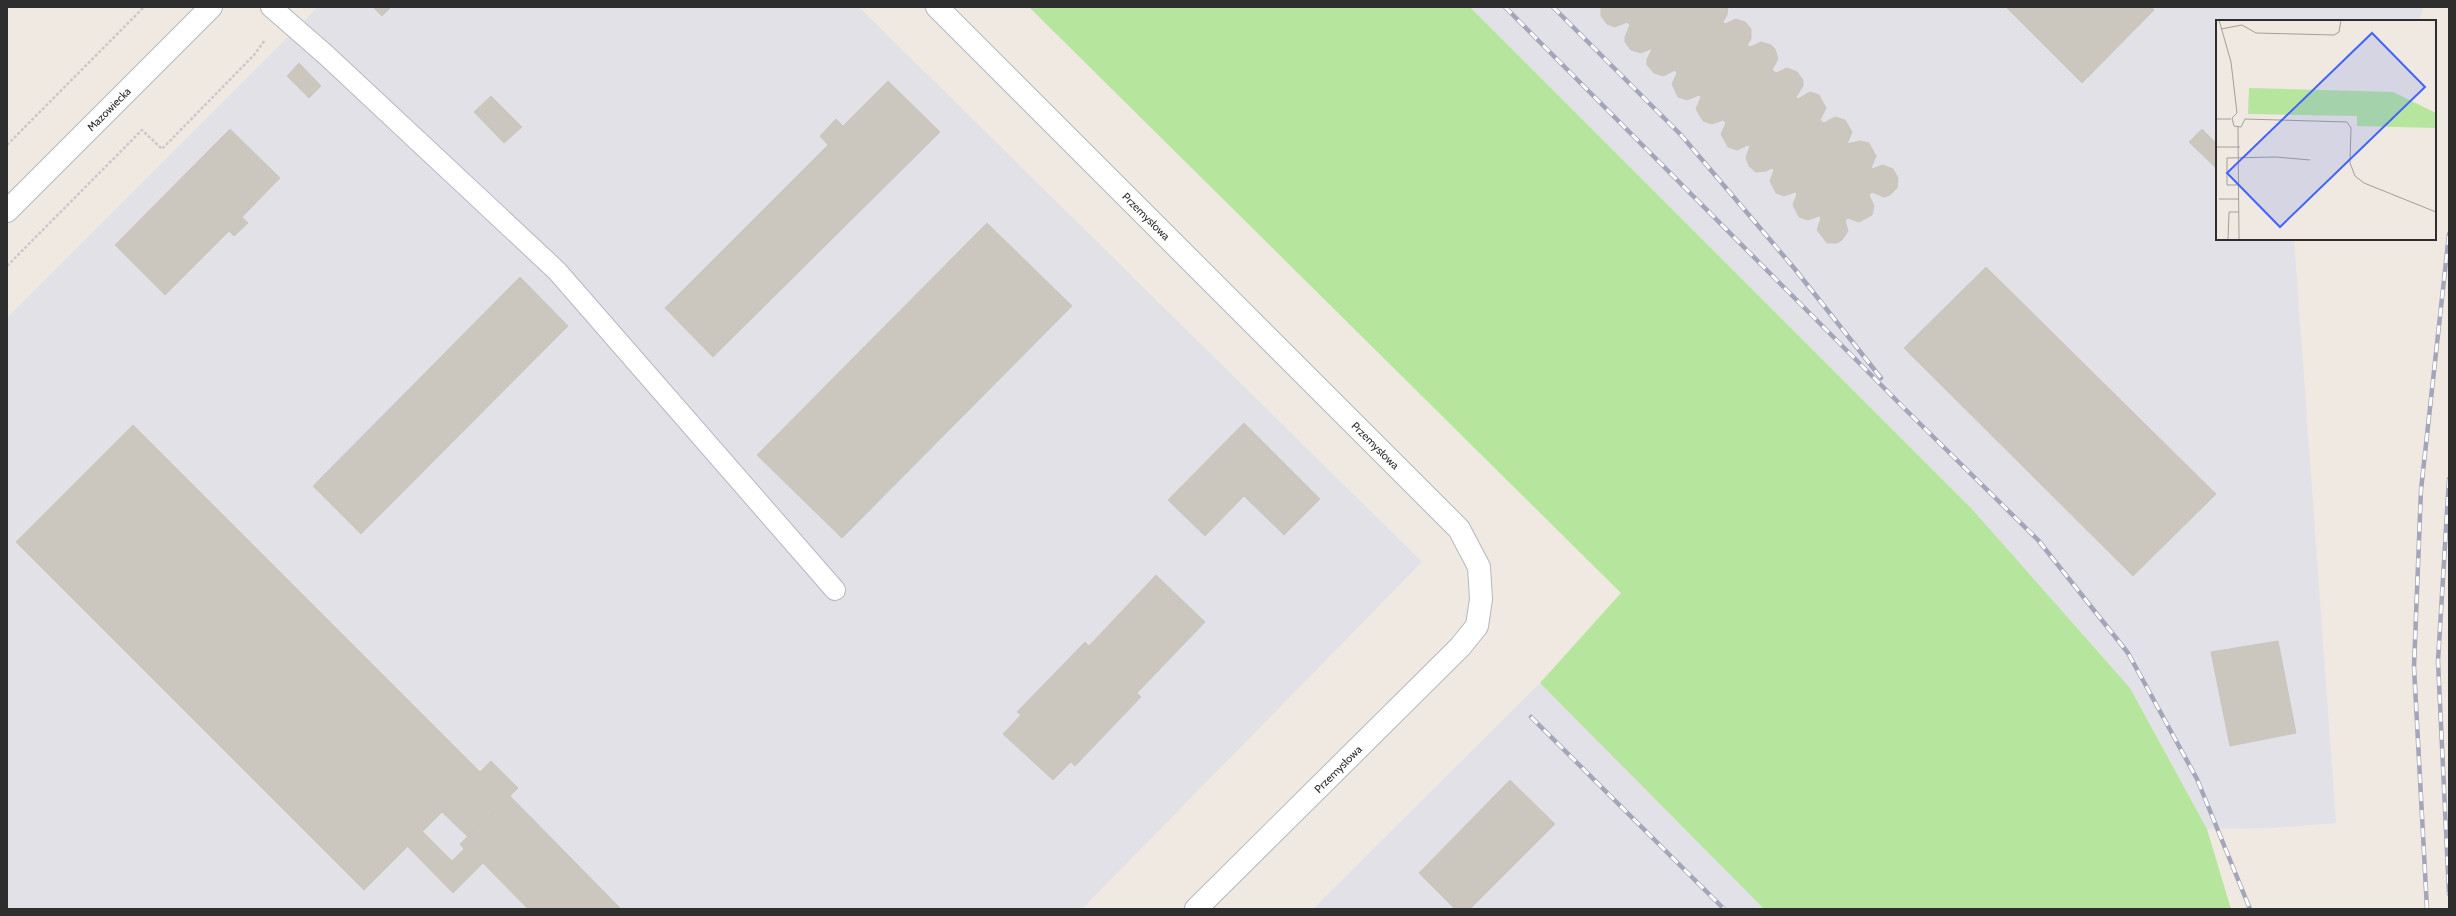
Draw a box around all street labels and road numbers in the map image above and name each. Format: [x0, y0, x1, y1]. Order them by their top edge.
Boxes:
street label: Mazowiecka [84, 84, 134, 134]
street label: Przemysłowa [1119, 189, 1174, 244]
street label: Przemysłowa [1349, 419, 1403, 473]
street label: Przemysłowa [1311, 742, 1365, 796]

